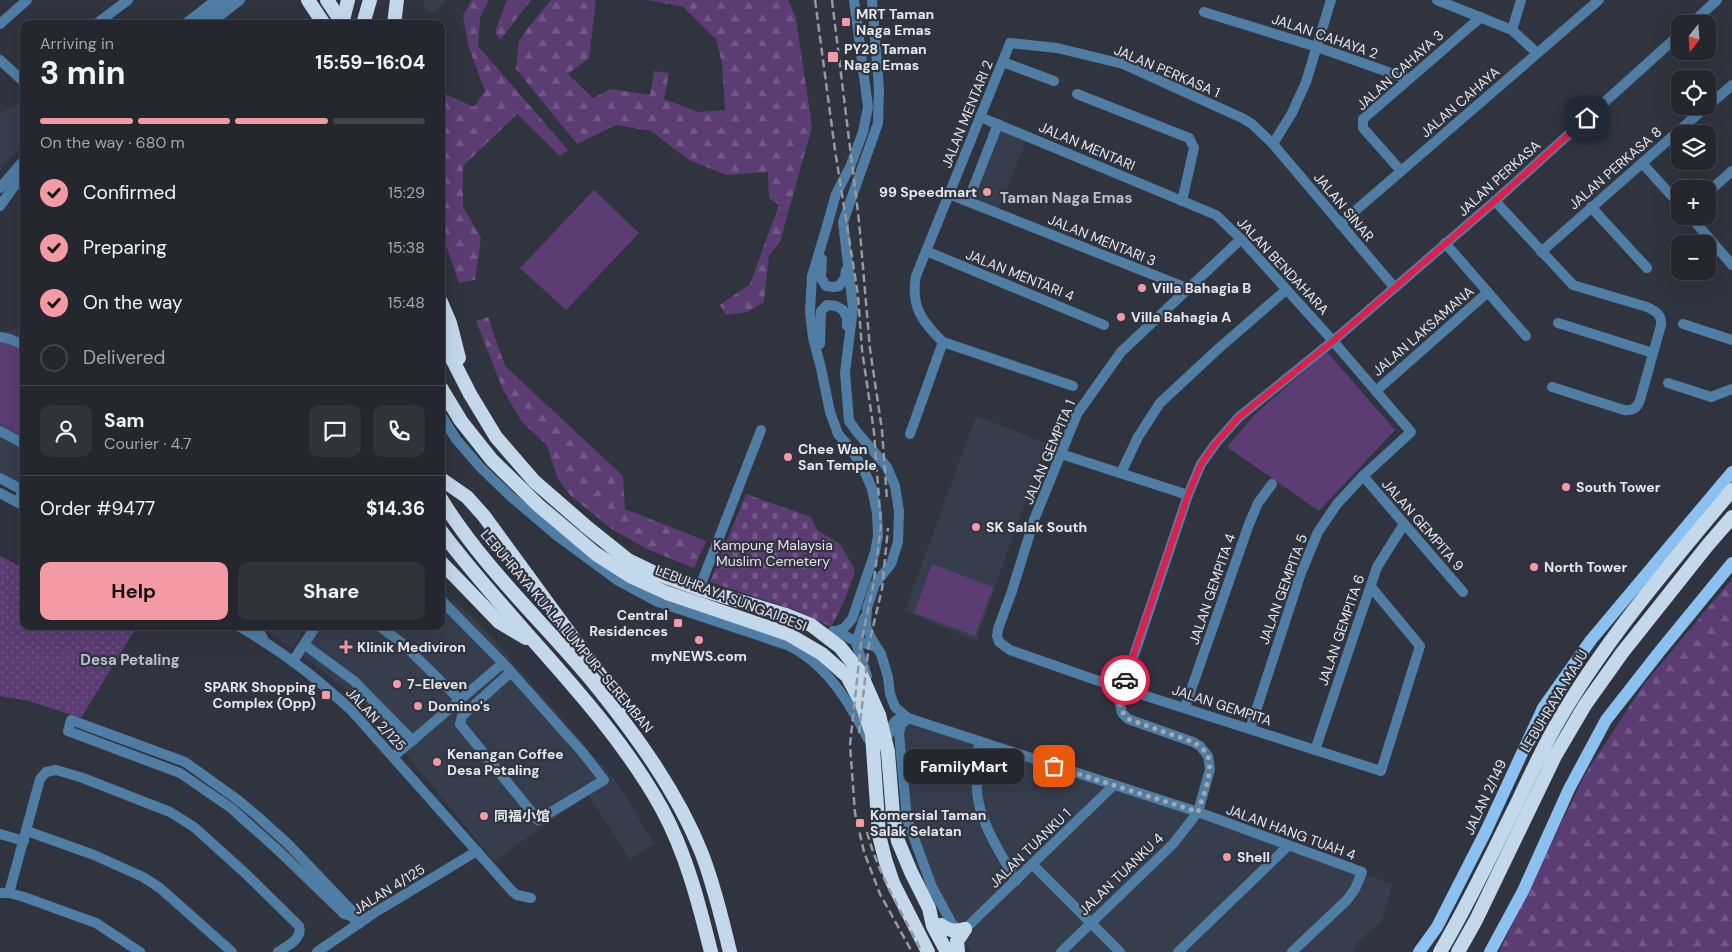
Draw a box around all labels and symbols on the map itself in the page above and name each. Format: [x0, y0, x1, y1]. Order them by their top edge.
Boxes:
place label: MRT Taman Naga Emas [856, 5, 934, 39]
street label: JALAN CAHAYA 2 [1270, 9, 1380, 63]
north arrow [1671, 15, 1716, 60]
marker: MRT Taman Naga Emas [840, 16, 852, 28]
street label: JALAN CAHAYA 3 [1353, 26, 1447, 114]
place label: PY28 Taman Naga Emas [844, 40, 927, 74]
street label: JALAN PERKASA 1 [1111, 41, 1223, 101]
marker: PY28 Taman Naga Emas [826, 50, 840, 64]
street label: JALAN MENTARI 2 [937, 57, 997, 171]
street label: JALAN CAHAYA [1417, 63, 1503, 141]
pin [1566, 97, 1608, 139]
street label: JALAN MENTARI [1036, 118, 1138, 174]
street label: JALAN PERKASA 8 [1565, 123, 1665, 213]
street label: JALAN PERKASA [1454, 136, 1544, 220]
street label: JALAN SINAR [1310, 169, 1378, 245]
place label: 99 Speedmart [879, 183, 977, 201]
marker: 99 Speedmart [981, 186, 993, 198]
district label: Taman Naga Emas [1000, 188, 1132, 208]
street label: JALAN MENTARI 3 [1045, 210, 1159, 270]
street label: JALAN BENDAHARA [1233, 214, 1333, 318]
street label: JALAN MENTARI 4 [963, 245, 1077, 305]
place label: Villa Bahagia B [1152, 279, 1251, 297]
marker: Villa Bahagia B [1136, 282, 1148, 294]
street label: JALAN LAKSAMANA [1369, 282, 1477, 380]
place label: Villa Bahagia A [1131, 308, 1231, 326]
marker: Villa Bahagia A [1115, 311, 1127, 323]
street label: JALAN GEMPITA 1 [1019, 397, 1079, 507]
place label: Chee Wan San Temple [798, 440, 877, 474]
marker: Chee Wan San Temple [782, 451, 794, 463]
street label: JALAN GEMPITA 9 [1378, 475, 1468, 575]
place label: South Tower [1576, 478, 1661, 496]
marker: South Tower [1560, 481, 1572, 493]
place label: SK Salak South [986, 518, 1087, 536]
marker: SK Salak South [970, 521, 982, 533]
street label: LEBUHRAYA KUALA LUMPUR–SEREMBAN [477, 526, 657, 736]
street label: JALAN GEMPITA 4 [1185, 531, 1240, 647]
street label: JALAN GEMPITA 5 [1255, 531, 1311, 647]
park label: Kampung Malaysia Muslim Cemetery [713, 536, 833, 570]
place label: North Tower [1544, 558, 1628, 576]
street label: LEBUHRAYA SUNGAI BESI [653, 561, 809, 635]
marker: North Tower [1528, 561, 1540, 573]
street label: JALAN GEMPITA 6 [1314, 572, 1368, 688]
place label: Central Residences [589, 606, 668, 640]
marker: Central Residences [672, 617, 684, 629]
marker: myNEWS.com [693, 634, 705, 646]
place label: Klinik Mediviron [357, 638, 466, 656]
marker: Klinik Mediviron [339, 640, 353, 654]
street label: LEBUHRAYA MAJU [1516, 646, 1592, 756]
place label: myNEWS.com [651, 647, 747, 665]
district label: Desa Petaling [80, 650, 180, 670]
courier [1100, 655, 1150, 705]
place label: 7-Eleven [407, 675, 467, 693]
place label: SPARK Shopping Complex (Opp) [204, 678, 316, 712]
marker: 7-Eleven [391, 678, 403, 690]
street label: JALAN GEMPITA [1170, 680, 1274, 730]
street label: JALAN 2/125 [342, 683, 410, 755]
marker: SPARK Shopping Complex (Opp) [320, 689, 332, 701]
place label: Domino's [428, 697, 490, 715]
marker: Domino's [412, 700, 424, 712]
place label: Kenangan Coffee Desa Petaling [447, 745, 564, 779]
pin [1033, 745, 1075, 787]
callout: FamilyMart [904, 748, 1024, 784]
marker: Kenangan Coffee Desa Petaling [431, 756, 443, 768]
street label: JALAN 2/149 [1460, 756, 1510, 838]
street label: JALAN HANG TUAH 4 [1224, 800, 1359, 864]
street label: JALAN TUANKU 1 [985, 804, 1075, 892]
place label: Komersial Taman Salak Selatan [870, 806, 986, 840]
place label: 同福小馆 [494, 807, 550, 825]
marker: 同福小馆 [478, 810, 490, 822]
marker: Komersial Taman Salak Selatan [854, 817, 866, 829]
street label: JALAN TUANKU 4 [1075, 829, 1168, 919]
place label: Shell [1237, 848, 1270, 866]
marker: Shell [1221, 851, 1233, 863]
street label: JALAN 4/125 [350, 860, 428, 918]

